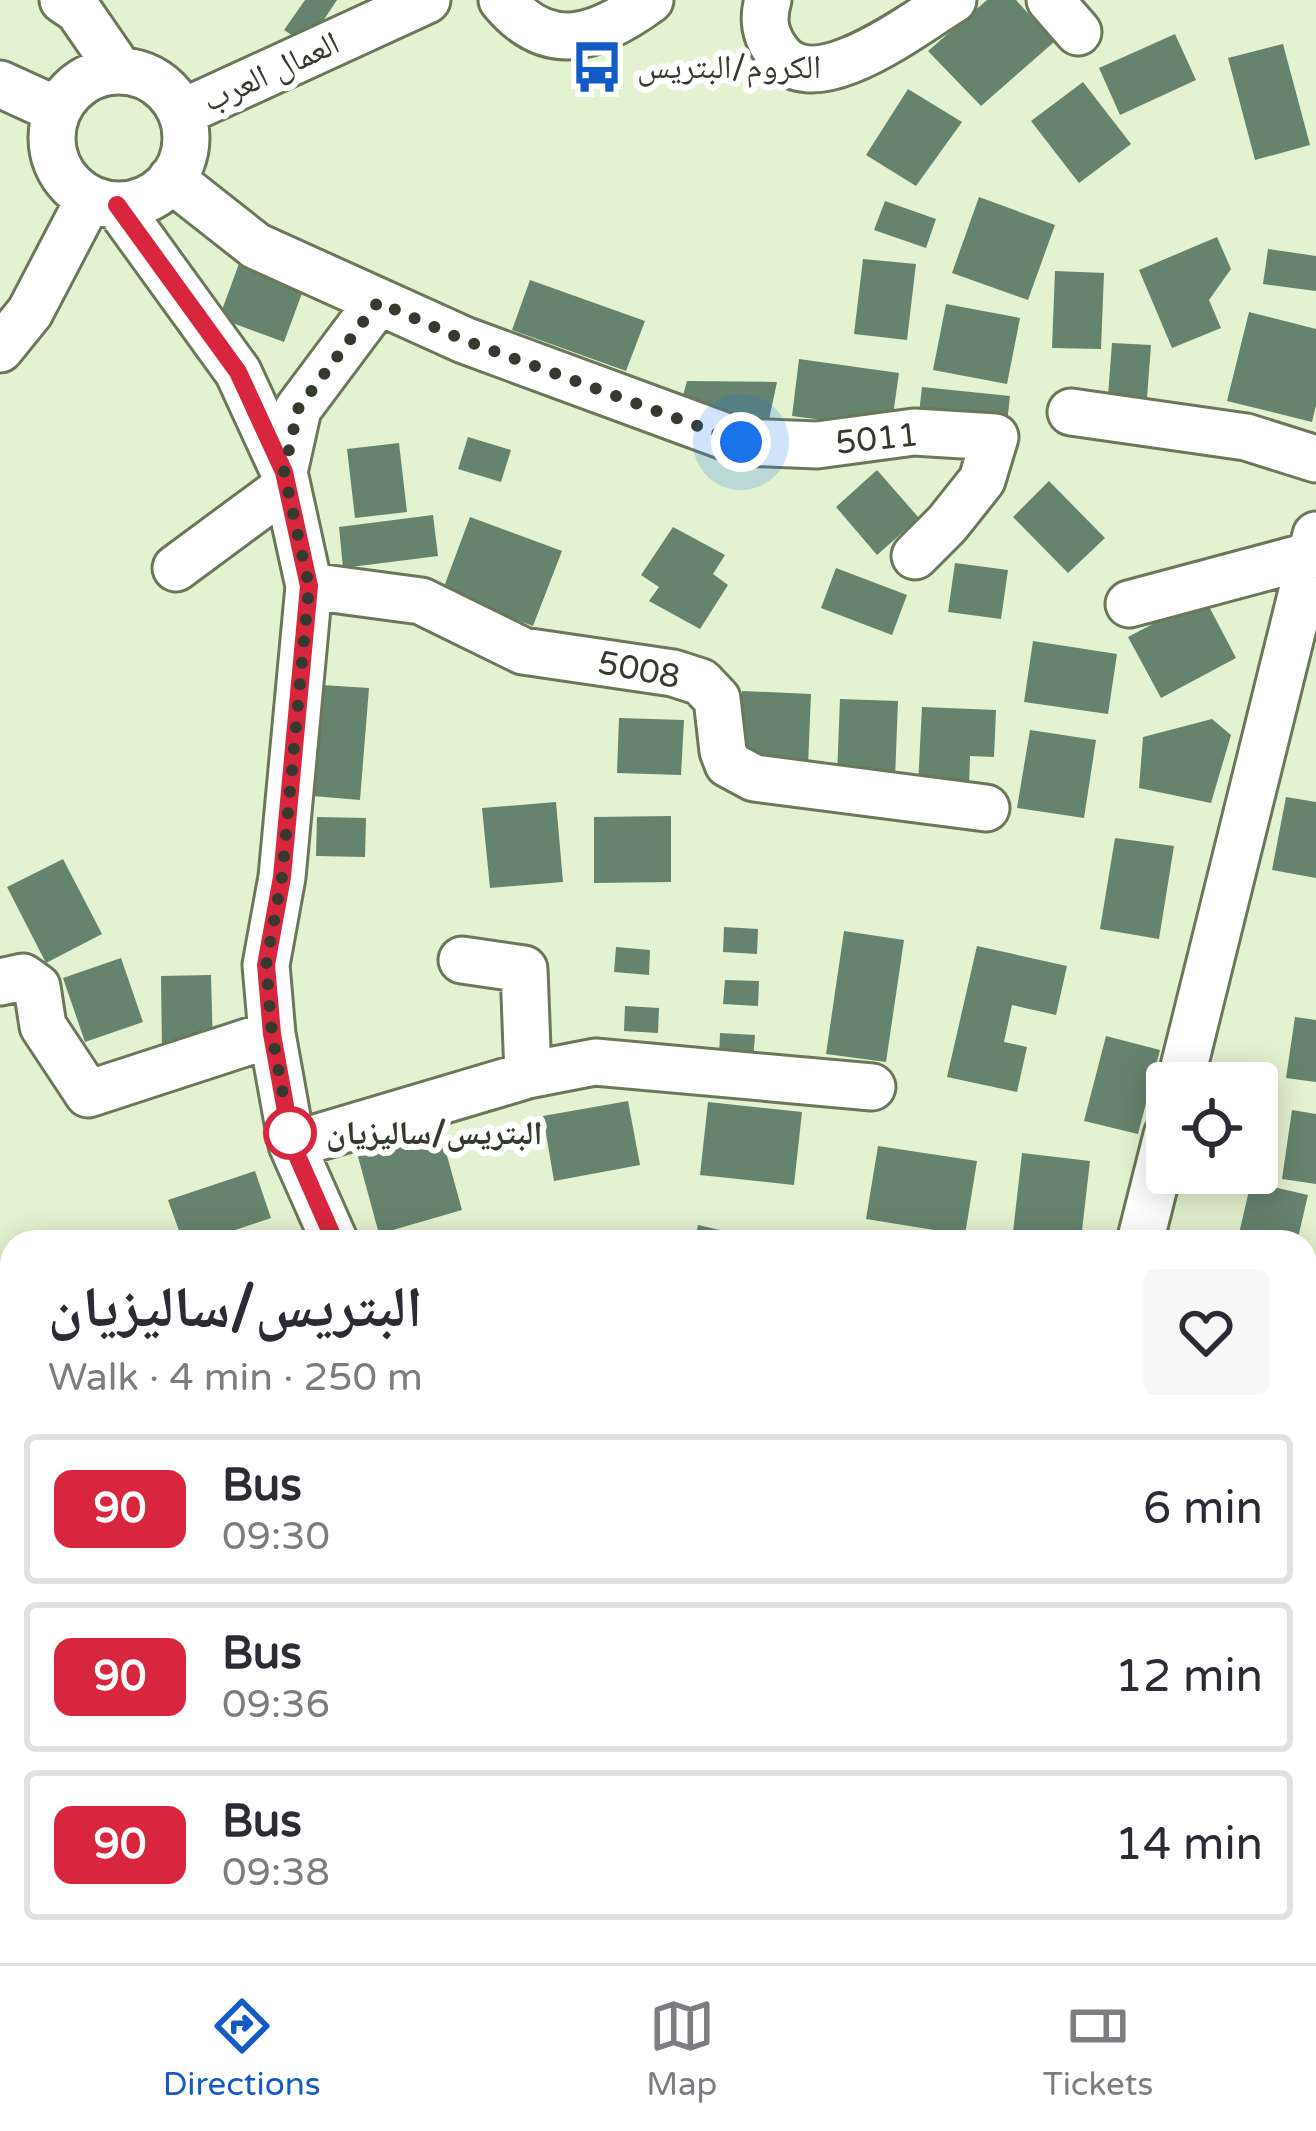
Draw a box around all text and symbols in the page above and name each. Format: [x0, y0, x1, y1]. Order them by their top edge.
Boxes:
street label: العمال العرب [197, 23, 345, 121]
bus stop icon: الكروم/البتريس [568, 38, 626, 96]
place label: الكروم/البتريس [637, 48, 821, 88]
your location [711, 412, 771, 472]
street label: 5011 [834, 415, 920, 463]
street label: 5008 [595, 643, 683, 697]
map controls [1146, 1062, 1278, 1194]
button: locate [1146, 1062, 1278, 1194]
marker: البتريس/ساليزيان [265, 1108, 315, 1158]
place label: البتريس/ساليزيان [326, 1114, 543, 1153]
button: heart [1143, 1269, 1269, 1395]
text: البتريس/ساليزيان [48, 1275, 422, 1343]
text: Walk · 4 min · 250 m [48, 1354, 423, 1401]
text: Bus [222, 1459, 302, 1513]
text: 6 min [1143, 1482, 1263, 1536]
text: 90 [94, 1483, 146, 1534]
text: 09:30 [222, 1513, 330, 1560]
text: Bus [222, 1627, 302, 1681]
text: 12 min [1115, 1650, 1263, 1704]
text: 90 [94, 1651, 146, 1702]
text: 09:36 [222, 1681, 330, 1728]
text: Bus [222, 1795, 302, 1849]
text: 14 min [1115, 1818, 1263, 1872]
text: 90 [94, 1819, 146, 1870]
text: 09:38 [222, 1849, 330, 1896]
tab: Directions [163, 1993, 321, 2104]
tab: Map [646, 1993, 717, 2104]
tab: Tickets [1043, 1993, 1153, 2104]

